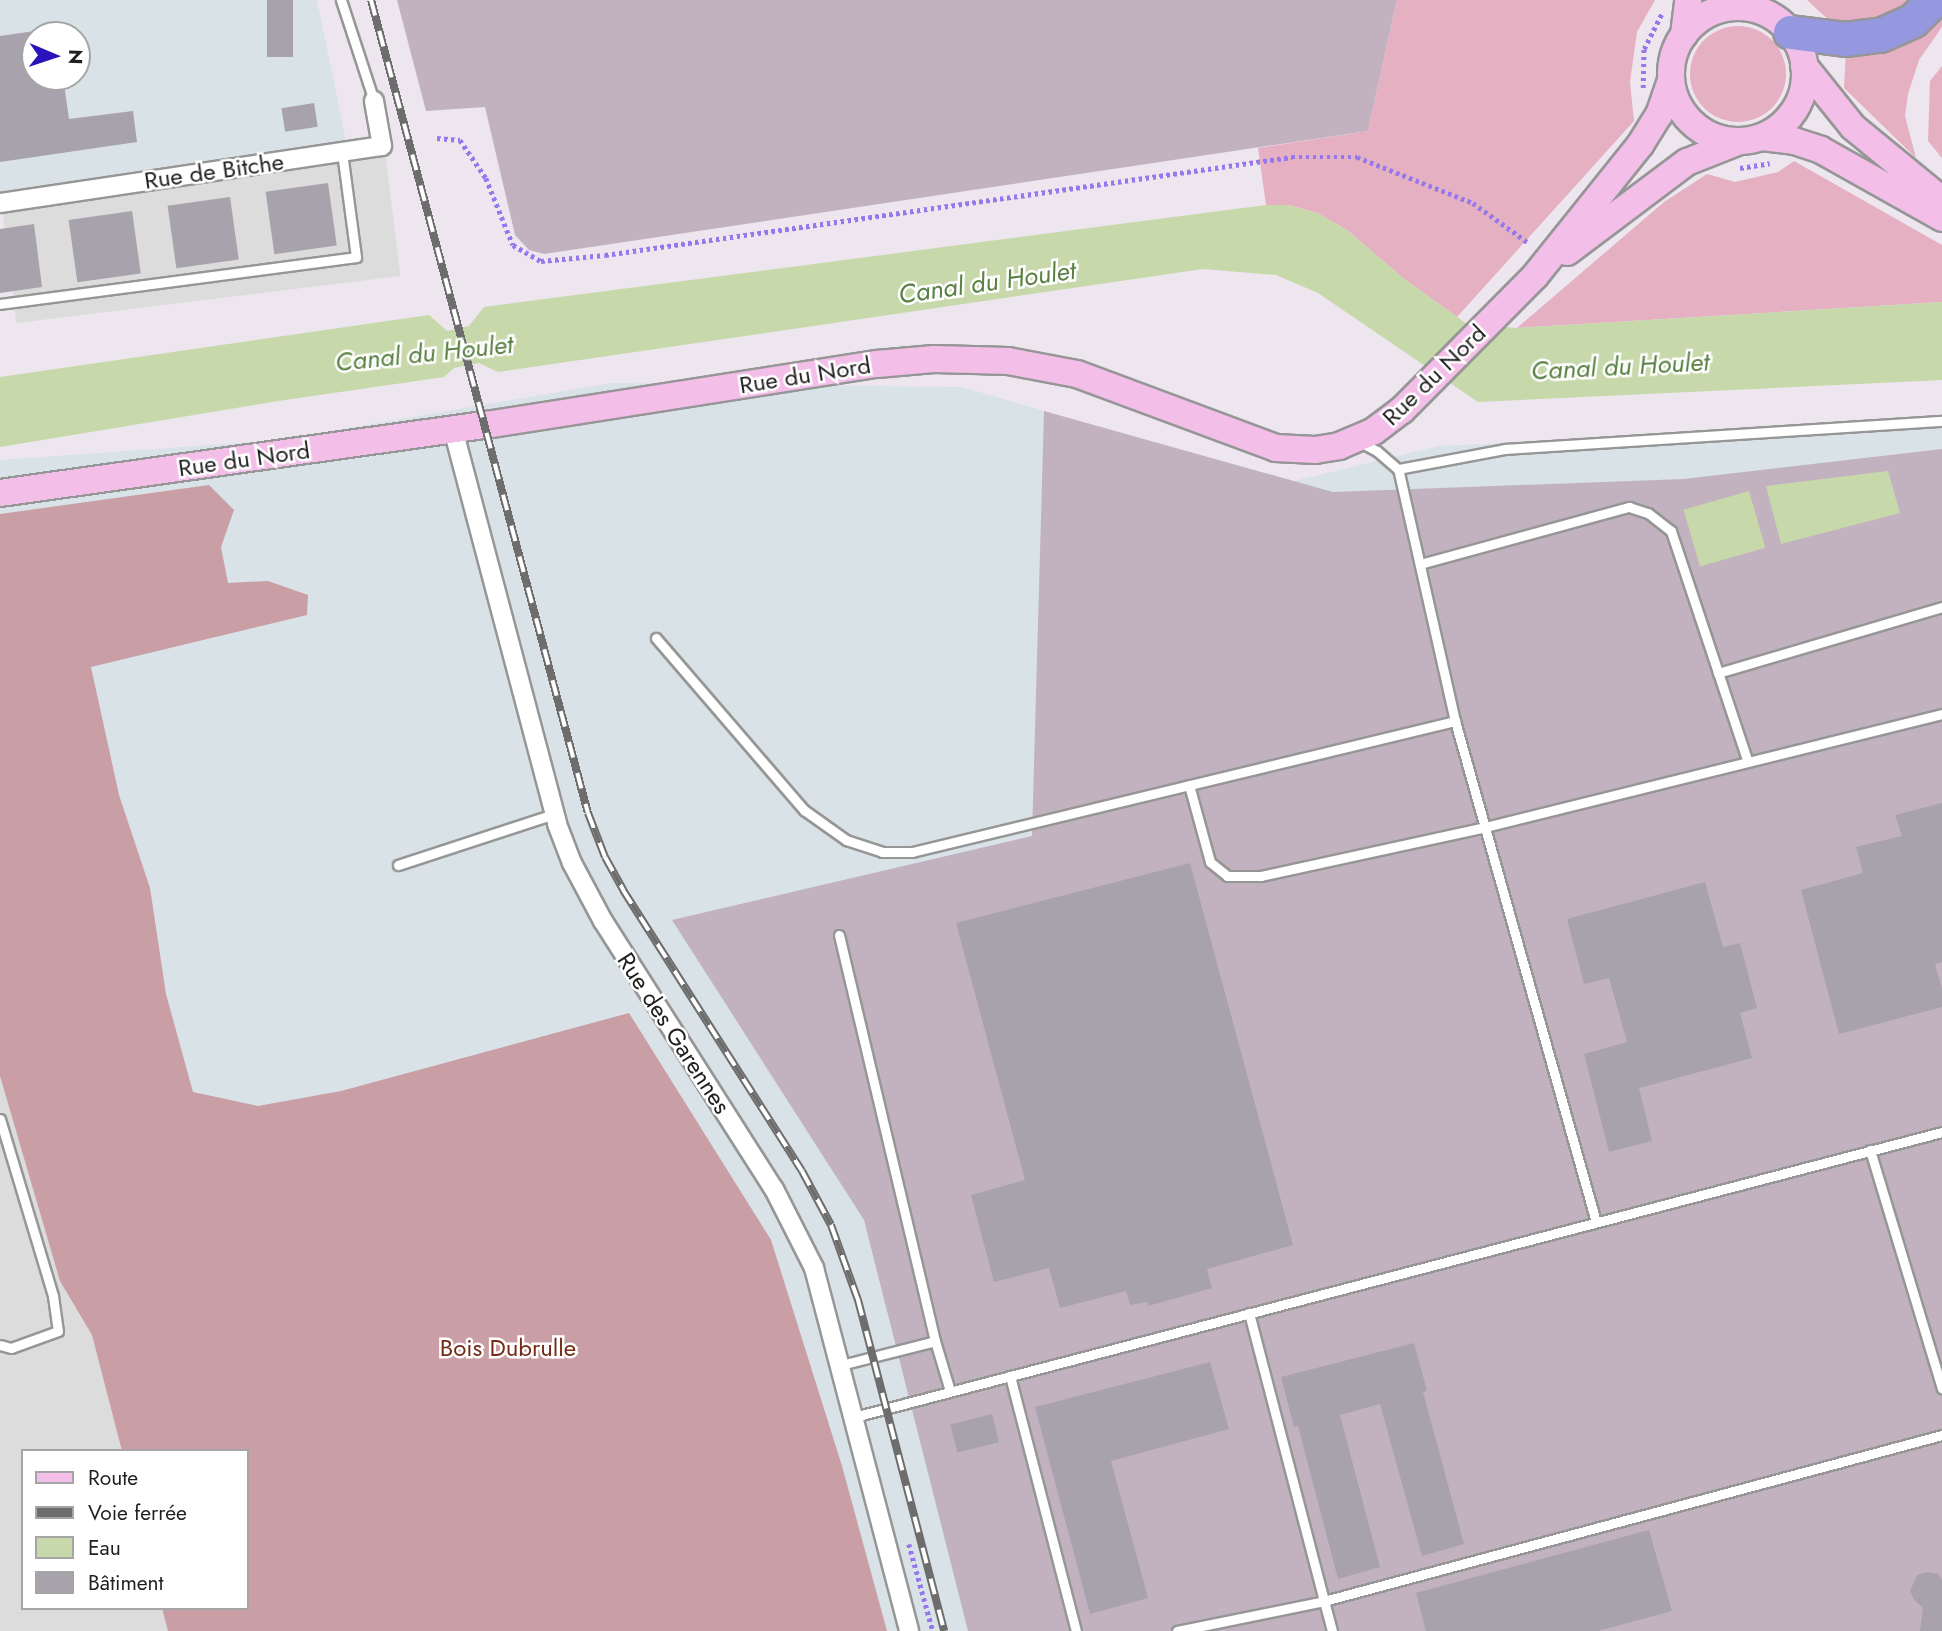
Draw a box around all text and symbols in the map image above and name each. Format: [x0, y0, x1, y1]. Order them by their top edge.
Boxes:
north arrow [21, 21, 91, 91]
text: N [62, 49, 89, 65]
street label: Rue de Bitche [142, 147, 286, 195]
water label: Canal du Houlet [897, 255, 1077, 311]
street label: Rue du Nord [1376, 319, 1492, 431]
water label: Canal du Houlet [334, 329, 514, 379]
water label: Canal du Houlet [1530, 347, 1710, 387]
street label: Rue du Nord [737, 350, 873, 400]
street label: Rue du Nord [176, 436, 312, 482]
street label: Rue des Garennes [611, 947, 737, 1119]
park label: Bois Dubrulle [440, 1334, 576, 1362]
legend [21, 1449, 248, 1610]
text: Route [88, 1463, 138, 1493]
text: Voie ferrée [88, 1498, 187, 1528]
text: Eau [88, 1533, 121, 1563]
text: Bâtiment [88, 1568, 164, 1598]

